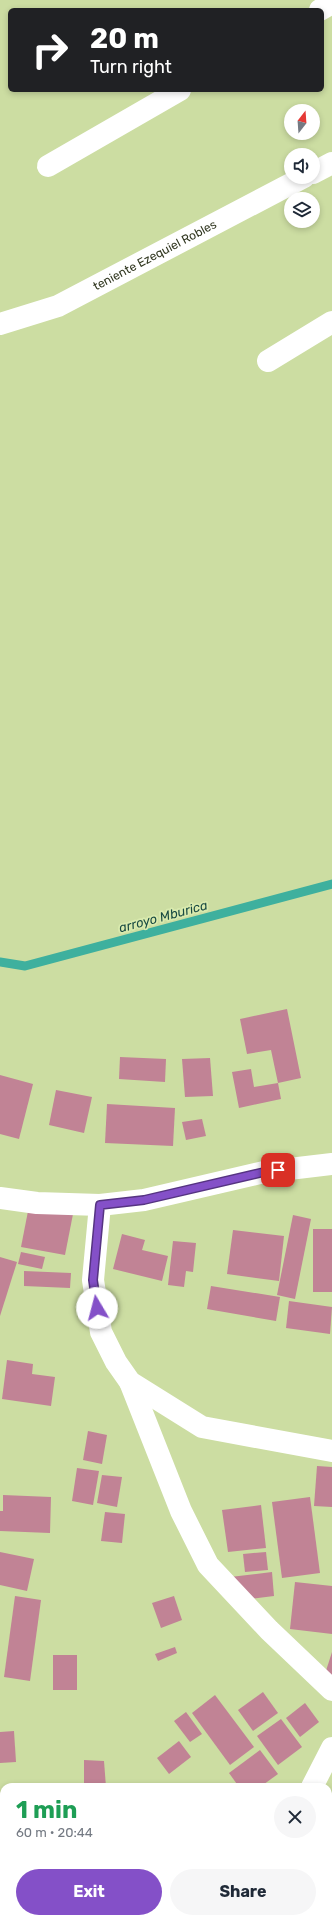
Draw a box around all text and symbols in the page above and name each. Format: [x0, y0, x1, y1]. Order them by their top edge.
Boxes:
text: 20 m [90, 22, 159, 55]
icon: right [24, 24, 76, 76]
text: Turn right [90, 56, 172, 78]
north arrow [284, 104, 320, 140]
map controls [284, 104, 320, 228]
button: sound [284, 148, 320, 184]
button: layers [284, 192, 320, 228]
street label: teniente Ezequiel Robles [91, 217, 219, 293]
water label: arroyo Mburica [117, 897, 209, 936]
pin [261, 1153, 295, 1187]
icon: arrive [267, 1159, 289, 1181]
position arrow [76, 1287, 118, 1329]
text: 1 min [16, 1796, 77, 1824]
button: close [274, 1796, 316, 1838]
text: 60 m · 20:44 [16, 1825, 93, 1840]
button: Exit [16, 1869, 162, 1915]
button: Share [170, 1869, 316, 1915]

